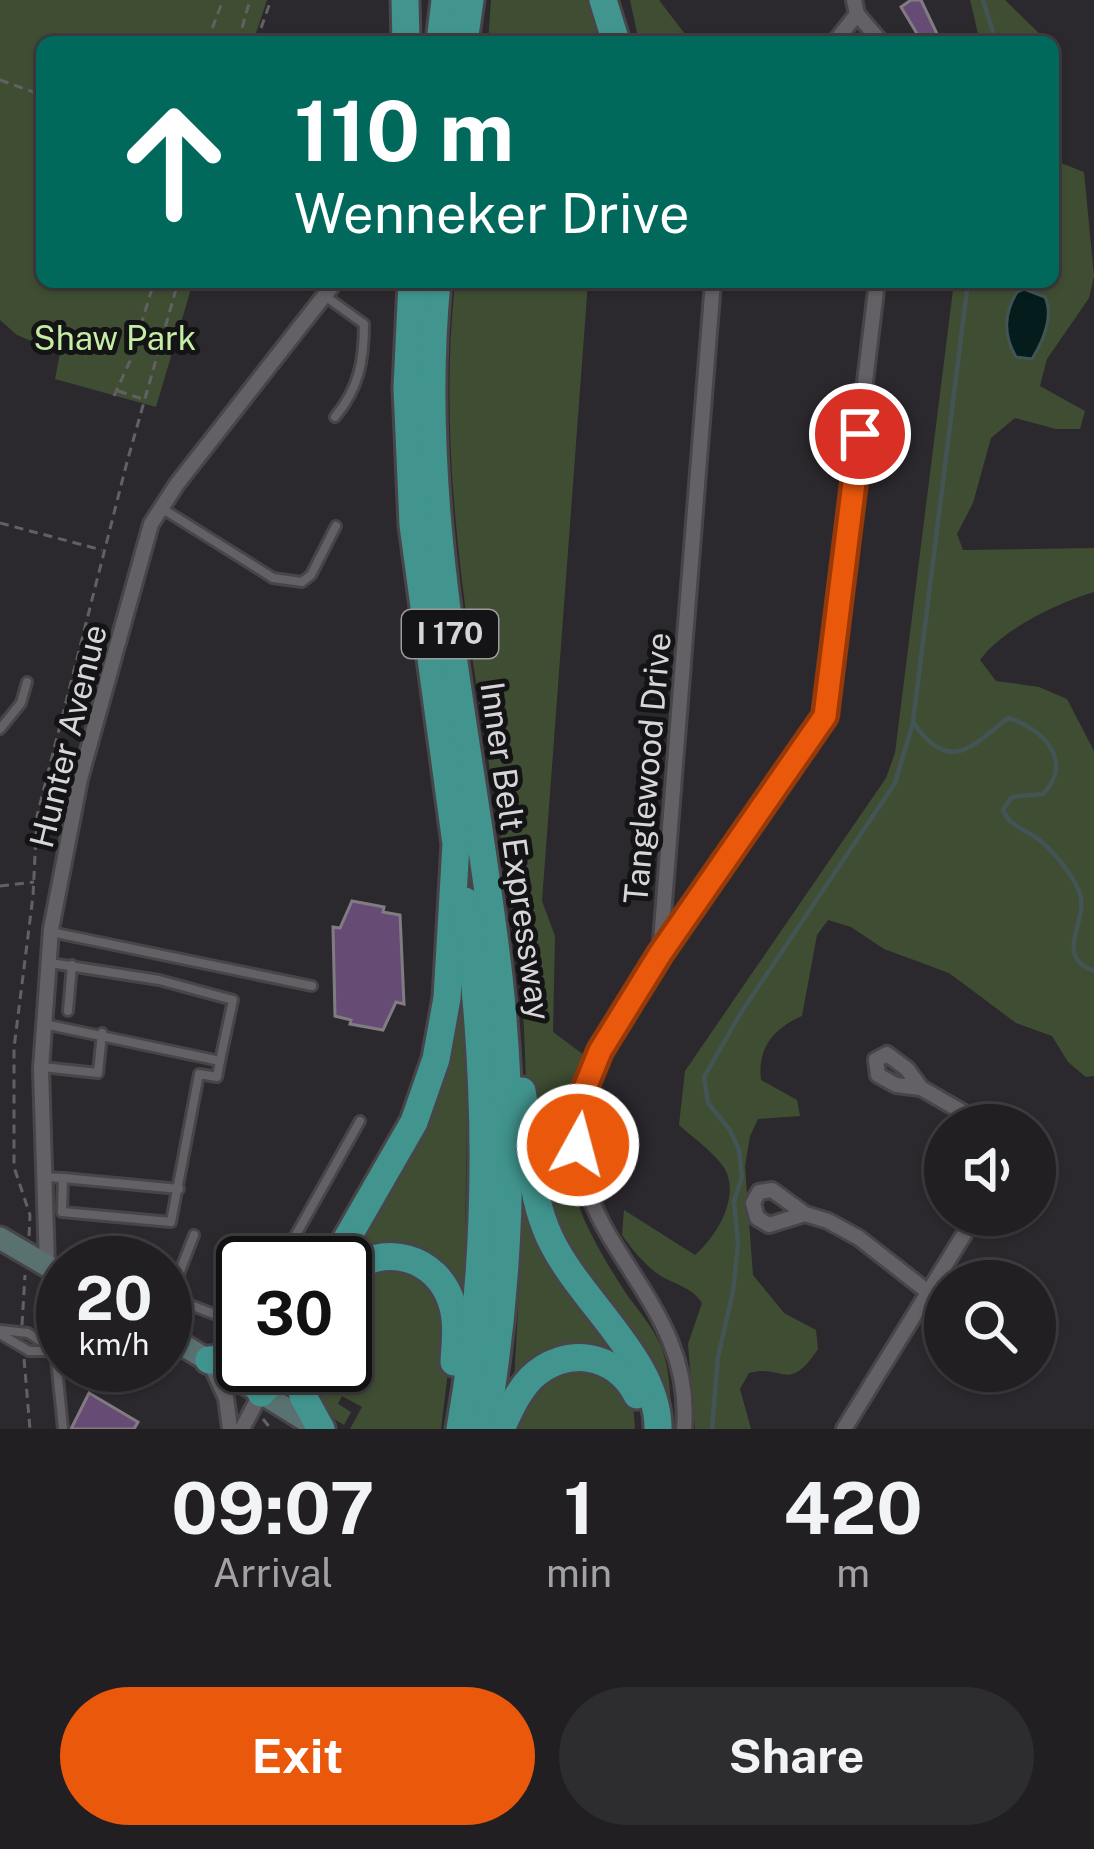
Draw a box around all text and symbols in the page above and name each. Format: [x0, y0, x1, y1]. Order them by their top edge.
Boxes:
text: 110 m [294, 81, 514, 180]
icon: ahead [96, 84, 252, 240]
text: Wenneker Drive [294, 182, 690, 245]
park label: Shaw Park [34, 319, 196, 357]
pin [809, 383, 911, 485]
icon: arrive [827, 401, 893, 467]
road number: I 170 [402, 610, 498, 658]
street label: Hunter Avenue [22, 621, 114, 851]
street label: Tanglewood Drive [616, 631, 678, 905]
street label: Inner Belt Expressway [473, 679, 559, 1023]
position arrow [515, 1082, 641, 1208]
map controls [924, 1104, 1056, 1392]
button: sound [924, 1104, 1056, 1236]
speed limit sign: 30 [216, 1236, 372, 1392]
button: search [924, 1260, 1056, 1392]
text: 20 [76, 1263, 152, 1334]
text: km/h [79, 1326, 149, 1362]
text: 09:07 [171, 1466, 375, 1550]
text: 1 [564, 1466, 594, 1550]
text: 420 [783, 1466, 923, 1550]
text: Arrival [213, 1550, 333, 1596]
text: min [546, 1550, 612, 1596]
text: m [836, 1550, 870, 1596]
button: Exit [60, 1687, 535, 1825]
button: Share [559, 1687, 1034, 1825]

